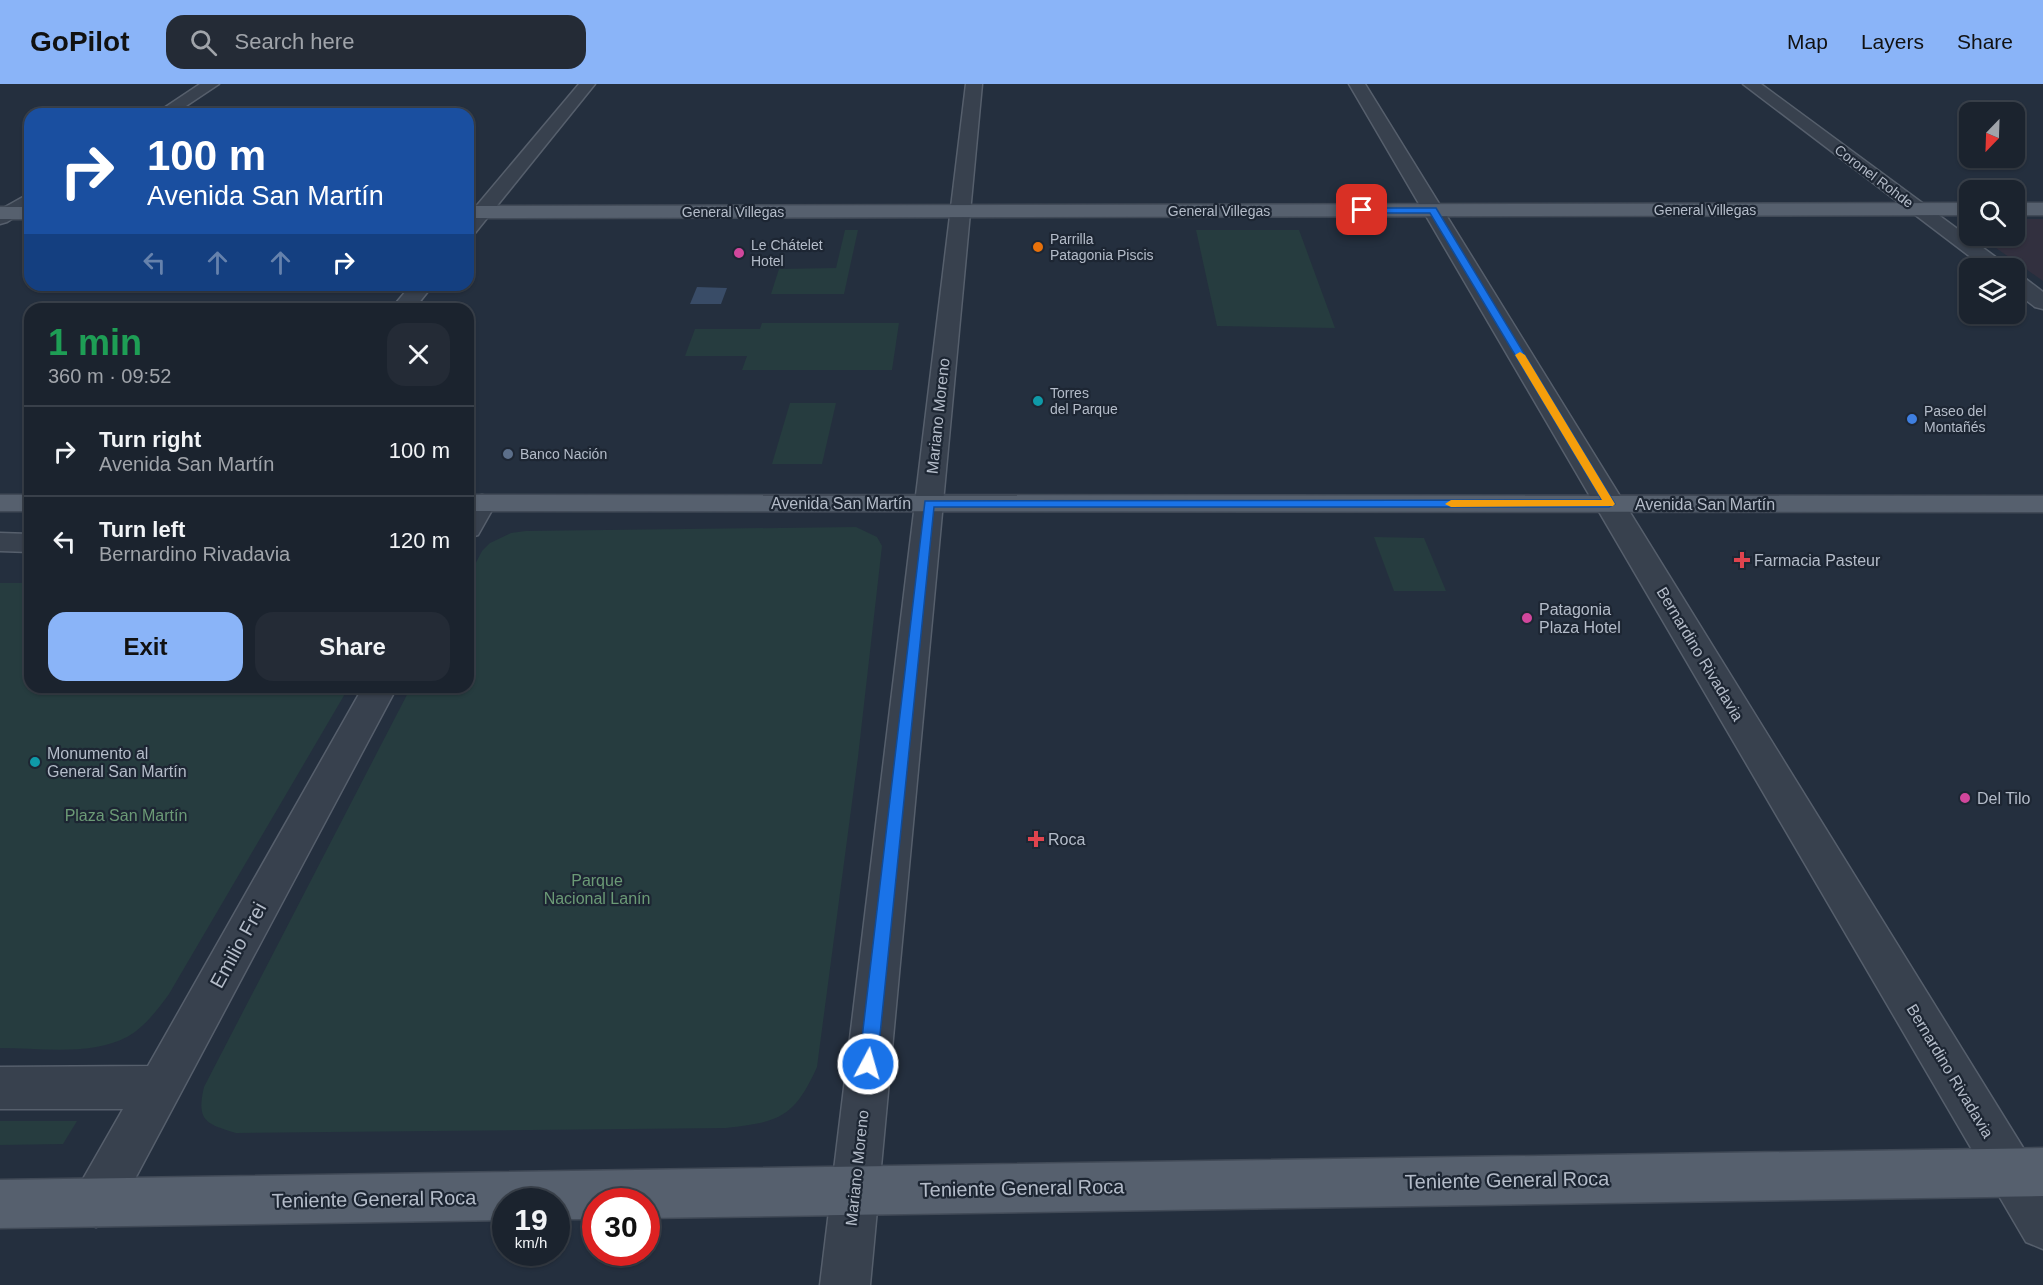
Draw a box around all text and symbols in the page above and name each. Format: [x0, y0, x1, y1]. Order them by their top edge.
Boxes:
search box [166, 15, 586, 69]
text: GoPilot [30, 26, 130, 57]
icon: search [187, 26, 220, 59]
text: Search here [235, 29, 354, 54]
text: Map [1787, 30, 1828, 53]
text: Layers [1861, 30, 1924, 53]
text: Share [1957, 30, 2013, 53]
north arrow [1959, 102, 2025, 168]
map controls [1959, 102, 2025, 324]
icon: right [48, 132, 126, 210]
text: 100 m [147, 132, 266, 179]
street label: Coronel Rohde [1832, 141, 1917, 211]
button: search [1959, 180, 2025, 246]
text: Avenida San Martín [147, 181, 384, 211]
pin [1336, 184, 1387, 235]
icon: arrive [1345, 193, 1378, 226]
street label: General Villegas [1654, 202, 1756, 218]
street label: General Villegas [1168, 203, 1270, 219]
street label: General Villegas [682, 204, 784, 220]
place label: Parrilla Patagonia Piscis [1050, 231, 1154, 263]
place label: Le Chátelet Hotel [751, 237, 823, 269]
marker: Parrilla Patagonia Piscis [1031, 240, 1045, 254]
icon: left [138, 246, 171, 279]
icon: ahead [201, 246, 234, 279]
icon: ahead [264, 246, 297, 279]
icon: right [327, 246, 360, 279]
marker: Le Chátelet Hotel [732, 246, 746, 260]
button: layers [1959, 258, 2025, 324]
text: 1 min [48, 322, 142, 363]
button: close [387, 323, 450, 386]
street label: Mariano Moreno [923, 357, 953, 475]
text: 360 m · 09:52 [48, 365, 171, 387]
place label: Torres del Parque [1050, 385, 1118, 417]
marker: Torres del Parque [1031, 394, 1045, 408]
place label: Paseo del Montañés [1924, 403, 1986, 435]
marker: Paseo del Montañés [1905, 412, 1919, 426]
text: Turn right [99, 427, 201, 452]
icon: right [48, 435, 81, 468]
text: 100 m [389, 438, 450, 463]
place label: Banco Nación [520, 446, 607, 462]
marker: Banco Nación [501, 447, 515, 461]
text: Avenida San Martín [99, 453, 274, 475]
street label: Avenida San Martín [771, 495, 911, 512]
street label: Avenida San Martín [1635, 496, 1775, 513]
text: Turn left [99, 517, 185, 542]
icon: left [48, 525, 81, 558]
text: 120 m [389, 528, 450, 553]
text: Bernardino Rivadavia [99, 543, 290, 565]
place label: Farmacia Pasteur [1754, 552, 1881, 569]
marker: Farmacia Pasteur [1735, 553, 1749, 567]
street label: Bernardino Rivadavia [1653, 584, 1747, 724]
place label: Patagonia Plaza Hotel [1539, 601, 1621, 636]
marker: Patagonia Plaza Hotel [1520, 611, 1534, 625]
button: Exit [48, 612, 243, 681]
button: Share [255, 612, 450, 681]
place label: Monumento al General San Martín [47, 745, 187, 780]
marker: Monumento al General San Martín [28, 755, 42, 769]
place label: Del Tilo [1977, 790, 2030, 807]
marker: Del Tilo [1958, 791, 1972, 805]
park label: Plaza San Martín [65, 807, 187, 824]
place label: Roca [1048, 831, 1085, 848]
marker: Roca [1029, 832, 1043, 846]
park label: Parque Nacional Lanín [544, 872, 650, 907]
street label: Emilio Frei [205, 898, 271, 992]
street label: Bernardino Rivadavia [1903, 1001, 1997, 1141]
position arrow [836, 1032, 900, 1096]
street label: Mariano Moreno [842, 1109, 872, 1227]
street label: Teniente General Roca [1405, 1167, 1610, 1193]
street label: Teniente General Roca [920, 1175, 1125, 1201]
street label: Teniente General Roca [272, 1186, 477, 1212]
speed limit sign: 30 [582, 1188, 660, 1266]
text: 19 [514, 1203, 548, 1236]
text: km/h [515, 1234, 547, 1251]

